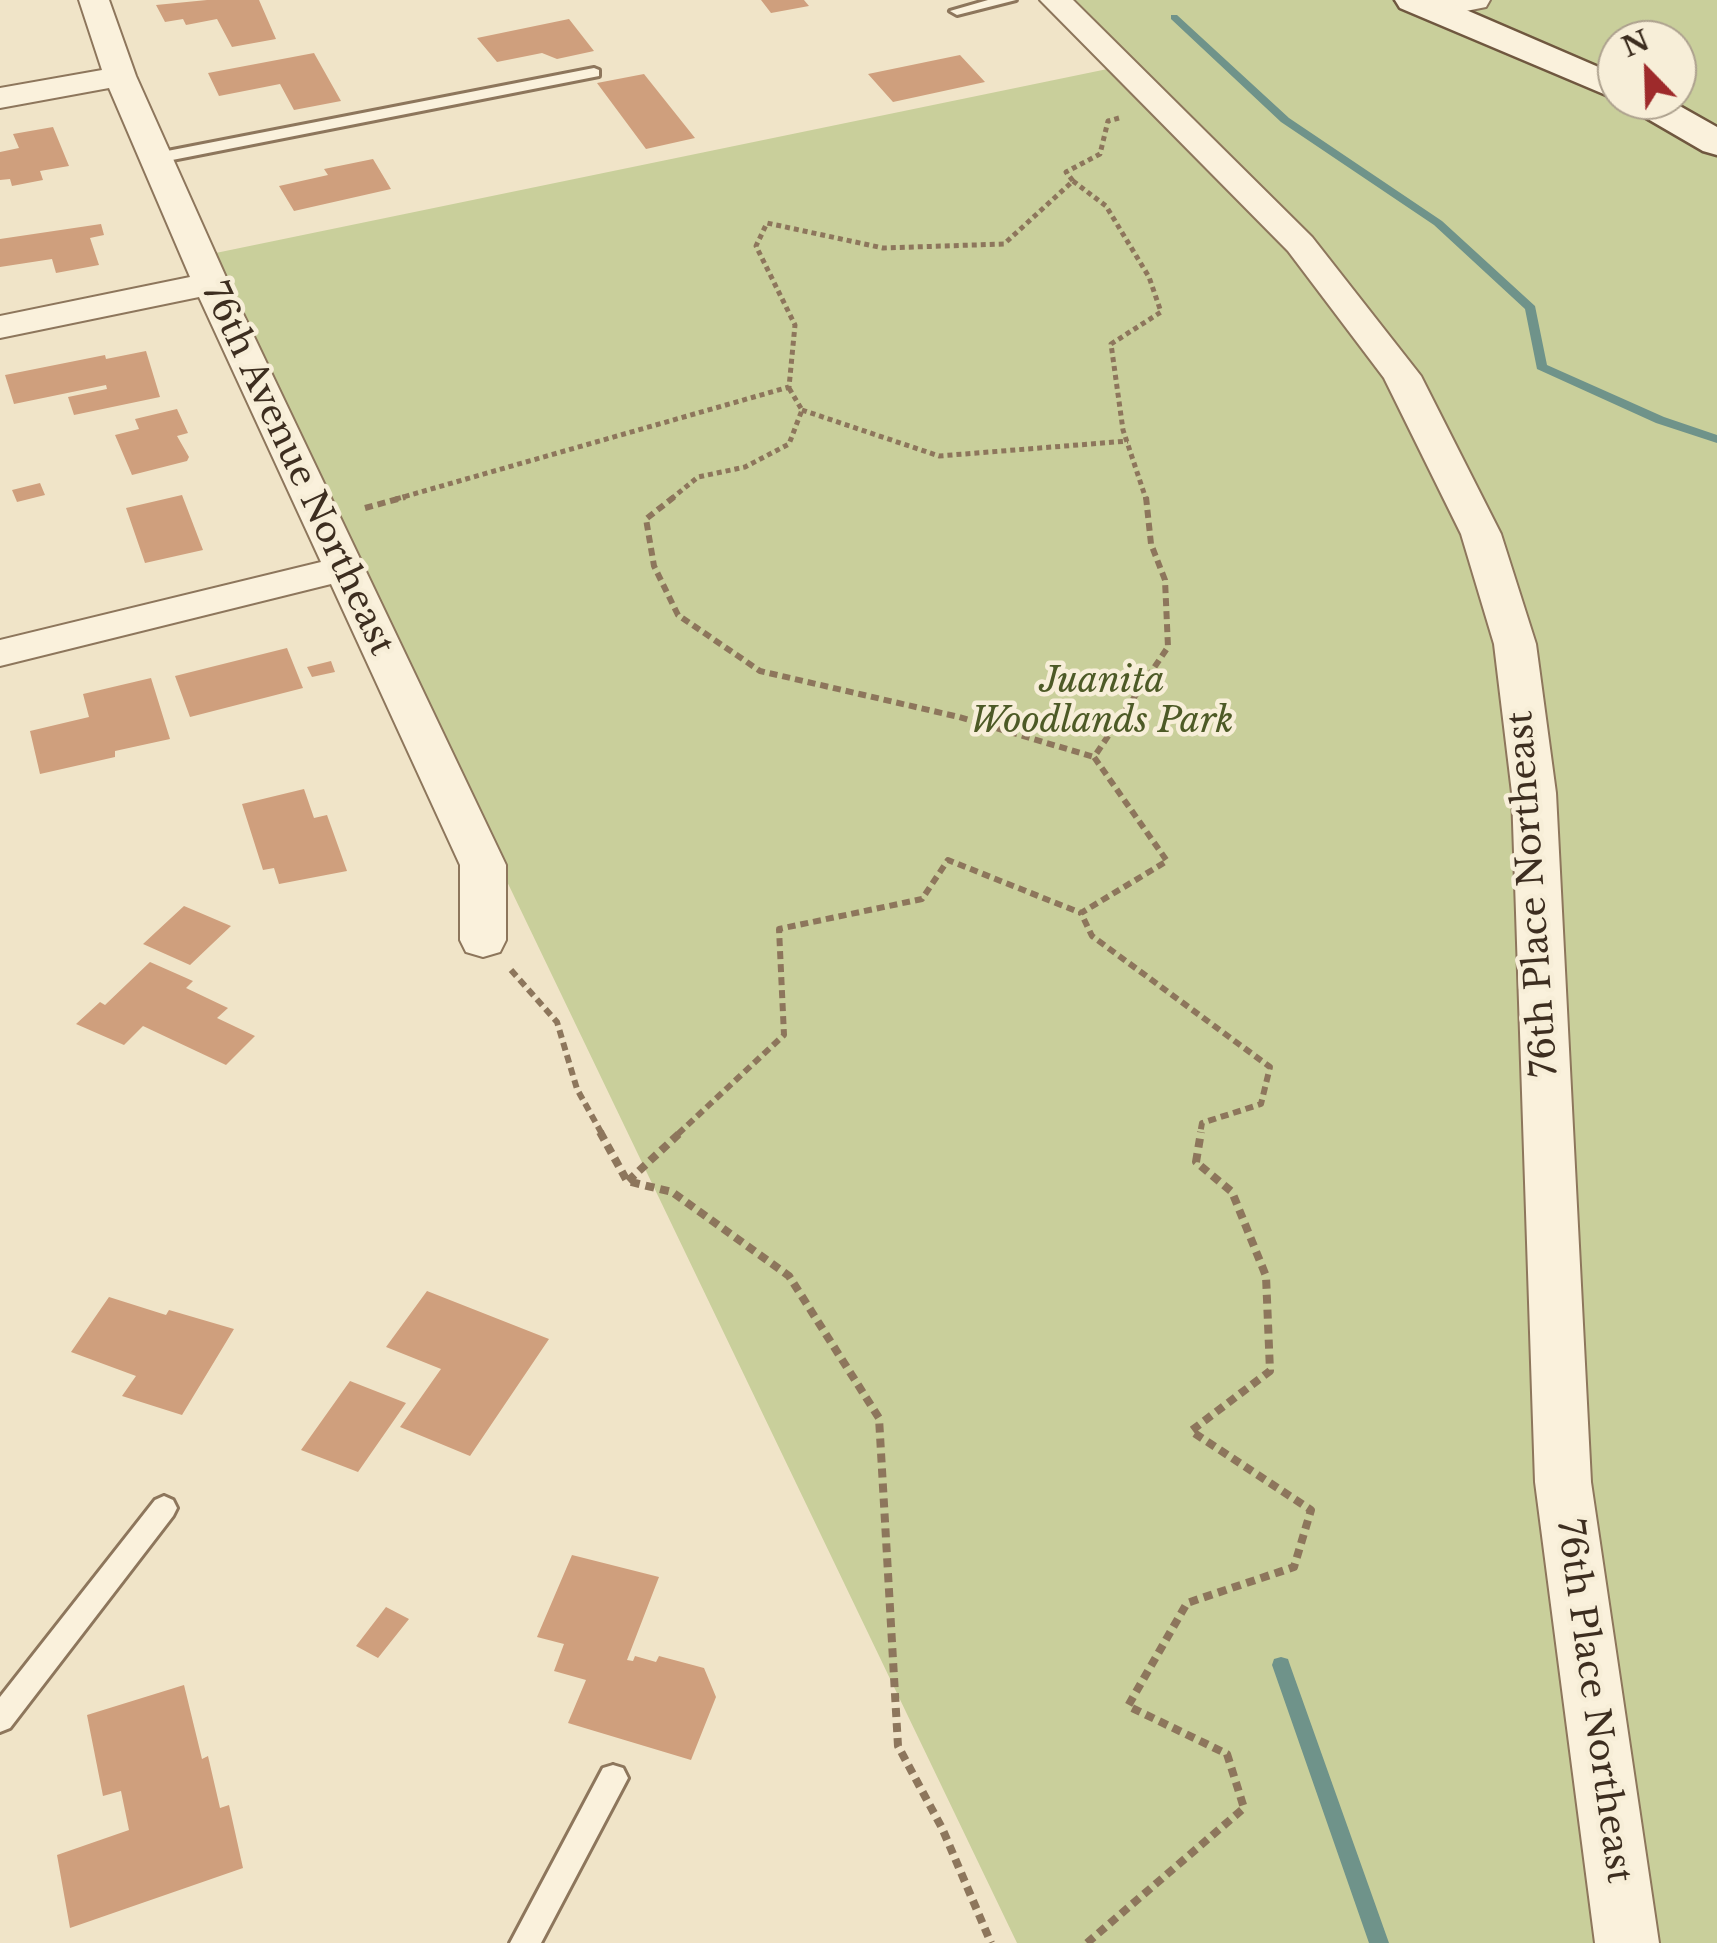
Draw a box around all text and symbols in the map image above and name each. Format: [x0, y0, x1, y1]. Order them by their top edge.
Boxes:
north arrow [1597, 20, 1697, 120]
text: N [1617, 23, 1655, 65]
street label: 76th Avenue Northeast [192, 276, 402, 662]
park label: Juanita Woodlands Park [970, 661, 1234, 743]
street label: 76th Place Northeast [1500, 709, 1568, 1079]
street label: 76th Place Northeast [1547, 1516, 1639, 1886]

